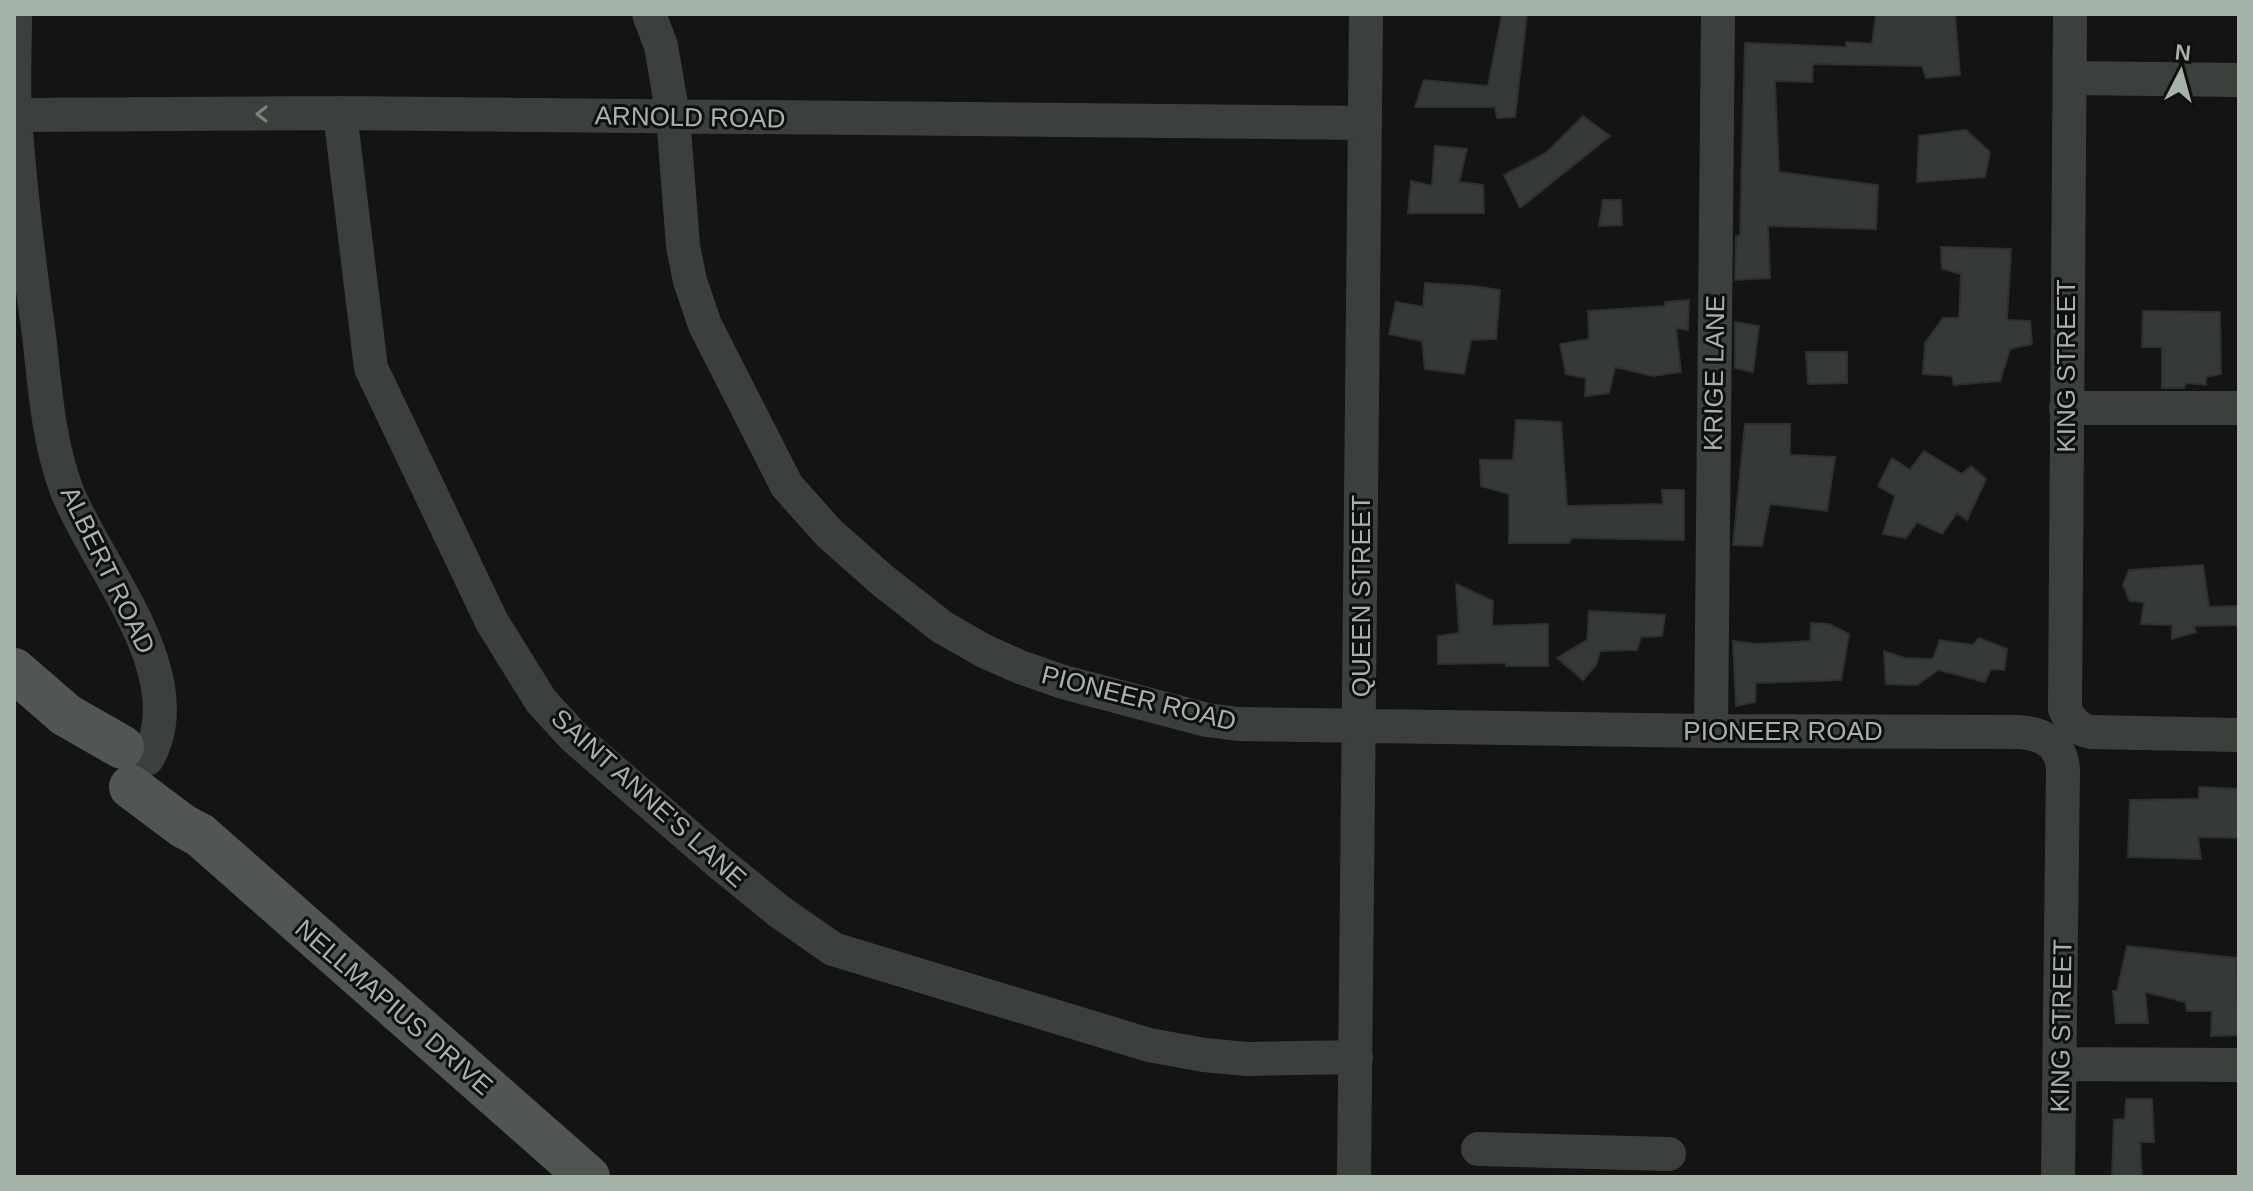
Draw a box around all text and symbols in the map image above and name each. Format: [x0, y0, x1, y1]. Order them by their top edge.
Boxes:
north arrow [2141, 32, 2221, 112]
text: N [2174, 39, 2192, 66]
street label: ARNOLD ROAD [594, 100, 786, 134]
one-way arrow [255, 105, 268, 122]
street label: KING STREET [2051, 279, 2081, 453]
street label: KRIGE LANE [1698, 295, 1730, 451]
street label: ALBERT ROAD [55, 481, 161, 659]
street label: QUEEN STREET [1346, 495, 1376, 697]
street label: PIONEER ROAD [1039, 659, 1239, 737]
street label: SAINT ANNE'S LANE [545, 703, 753, 893]
street label: PIONEER ROAD [1683, 716, 1883, 746]
street label: NELLMAPIUS DRIVE [289, 913, 499, 1101]
street label: KING STREET [2044, 939, 2078, 1113]

